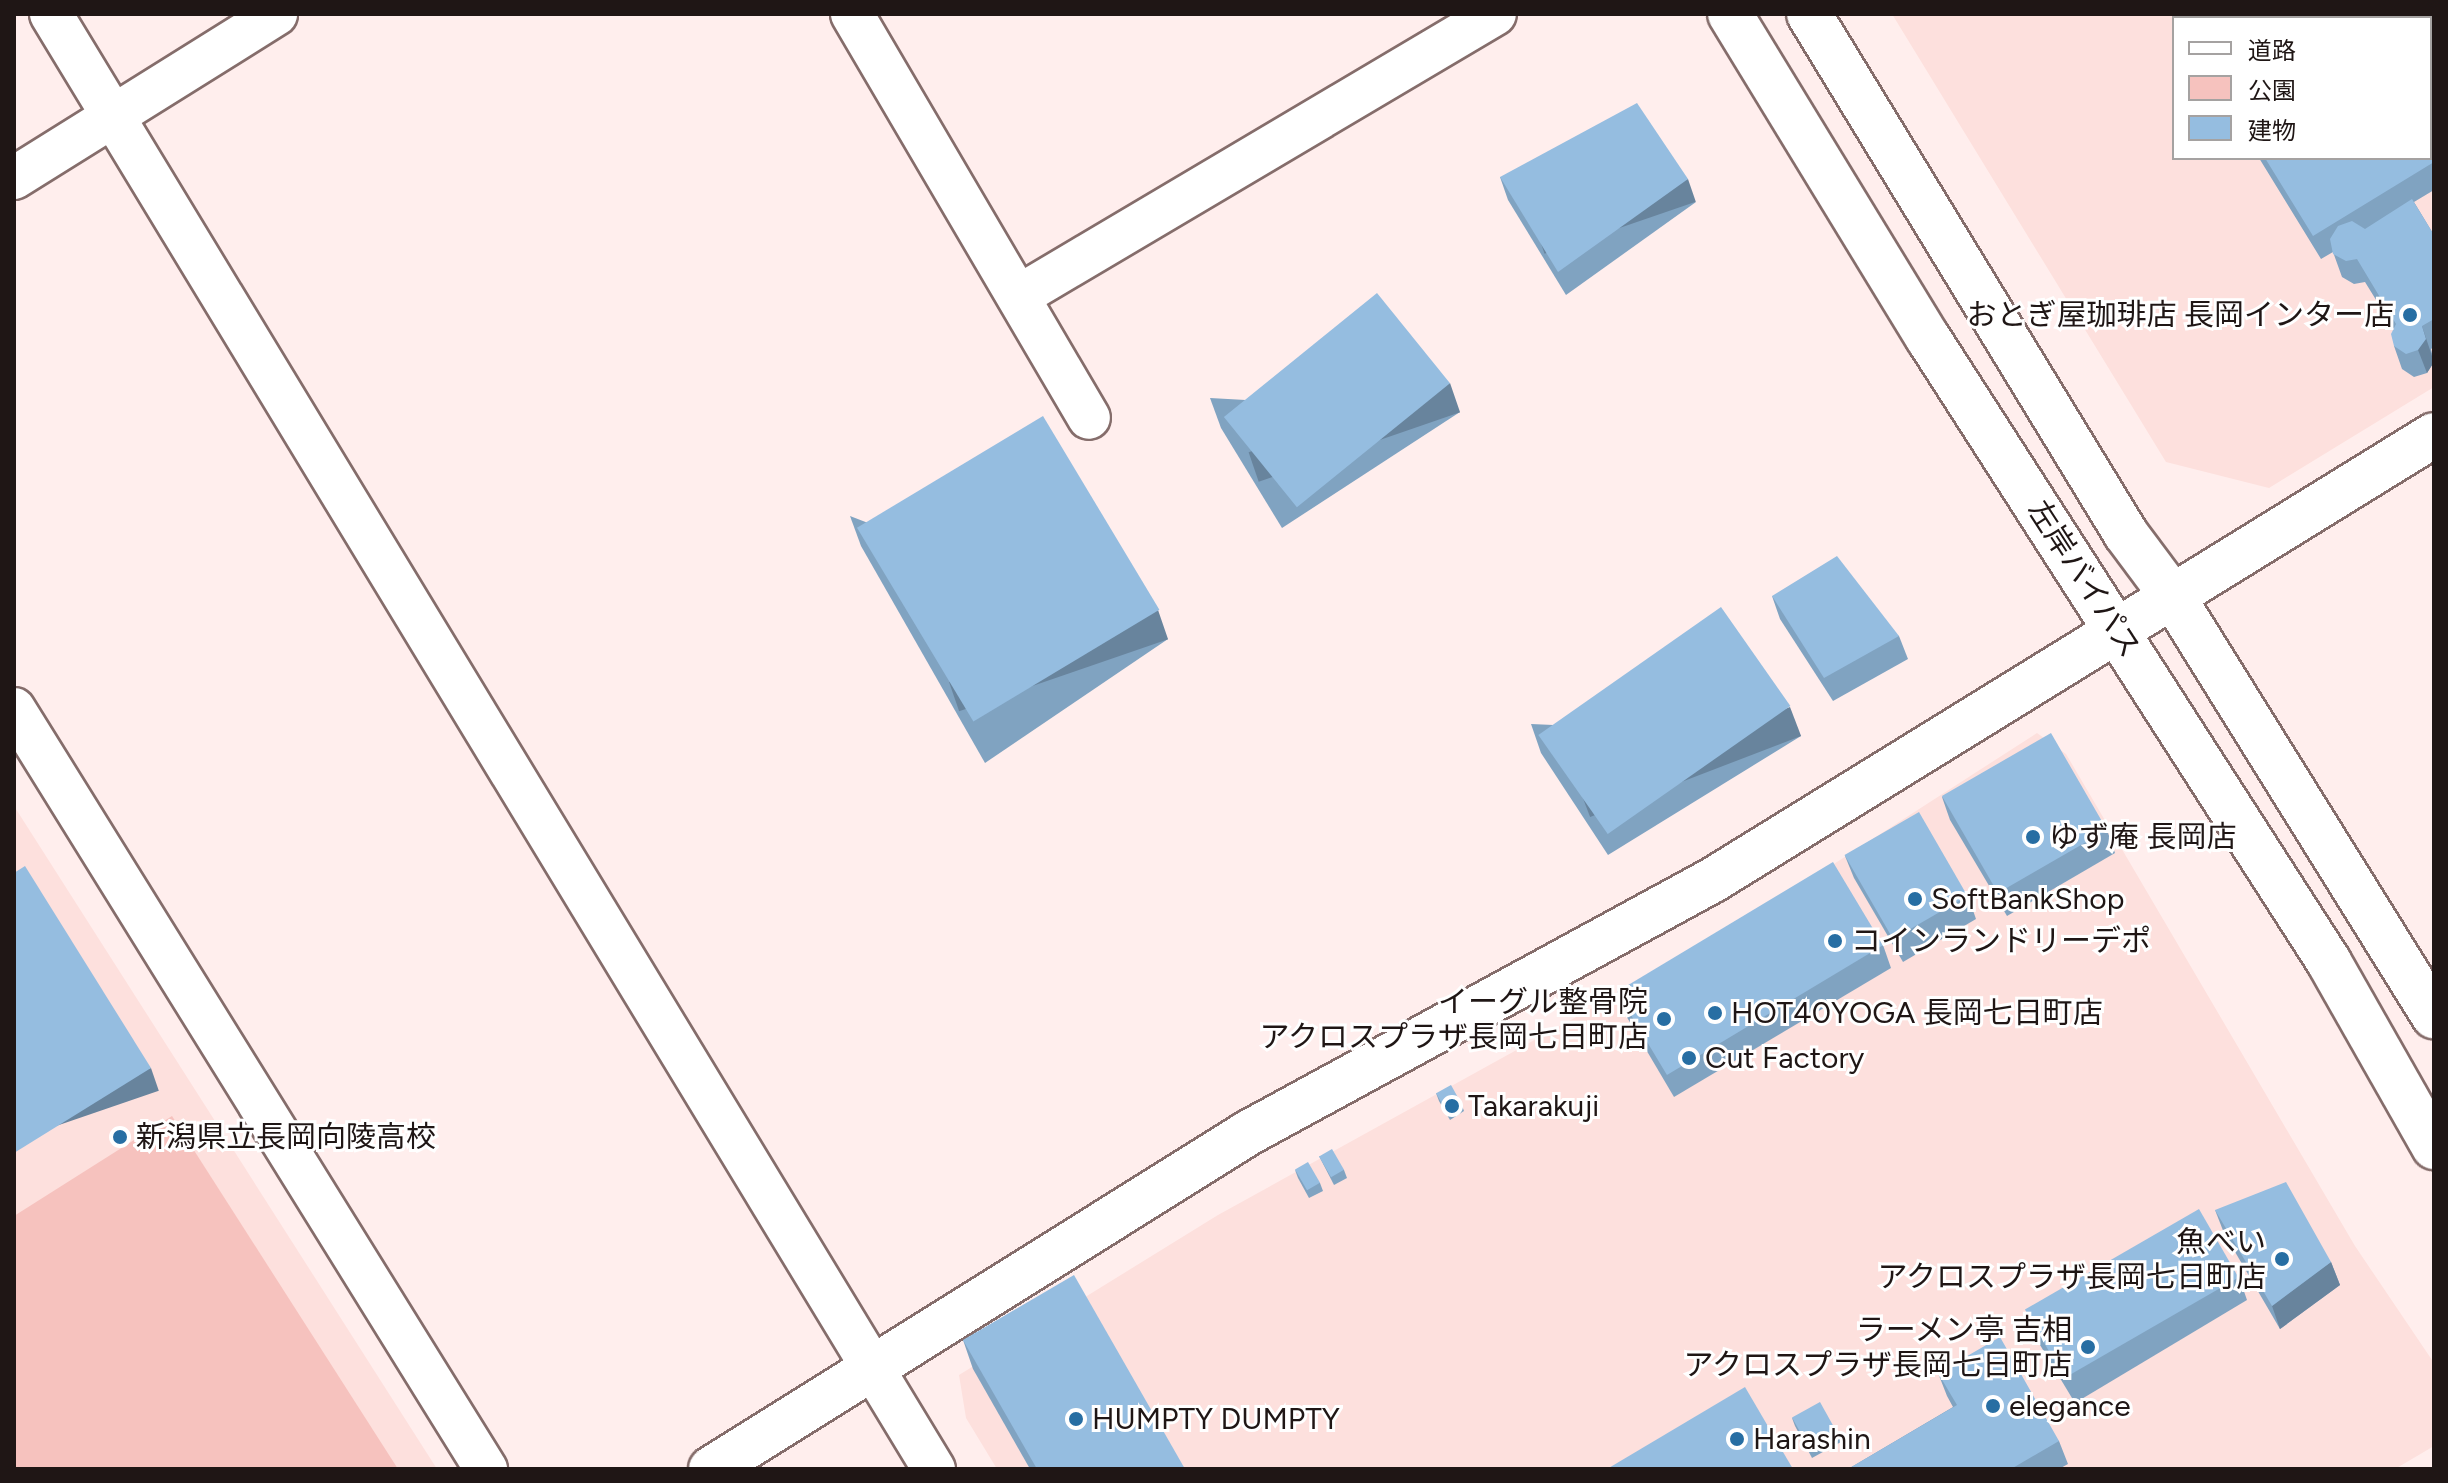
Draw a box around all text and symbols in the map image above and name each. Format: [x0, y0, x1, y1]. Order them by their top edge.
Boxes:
legend [2172, 16, 2432, 160]
text: 道路 [2248, 36, 2296, 65]
text: 公園 [2248, 76, 2296, 105]
text: 建物 [2248, 116, 2296, 145]
place label: おとぎ屋珈琲店 長岡インター店 [1967, 297, 2394, 333]
marker: おとぎ屋珈琲店 長岡インター店 [2401, 306, 2419, 324]
street label: 左岸バイパス [2020, 494, 2148, 664]
place label: ゆず庵 長岡店 [2049, 819, 2236, 855]
marker: ゆず庵 長岡店 [2024, 828, 2042, 846]
place label: SoftBankShop [1931, 881, 2124, 917]
marker: SoftBankShop [1906, 890, 1924, 908]
place label: コインランドリーデポ [1851, 923, 2151, 959]
marker: コインランドリーデポ [1826, 932, 1844, 950]
place label: イーグル整骨院 アクロスプラザ長岡七日町店 [1258, 984, 1648, 1054]
place label: HOT40YOGA 長岡七日町店 [1731, 995, 2103, 1031]
marker: HOT40YOGA 長岡七日町店 [1706, 1004, 1724, 1022]
marker: イーグル整骨院 アクロスプラザ長岡七日町店 [1655, 1010, 1673, 1028]
place label: Cut Factory [1705, 1040, 1864, 1076]
marker: Cut Factory [1680, 1049, 1698, 1067]
place label: Takarakuji [1468, 1088, 1599, 1124]
marker: Takarakuji [1443, 1097, 1461, 1115]
place label: 新潟県立長岡向陵高校 [136, 1119, 436, 1155]
marker: 新潟県立長岡向陵高校 [111, 1128, 129, 1146]
place label: 魚べい アクロスプラザ長岡七日町店 [1876, 1224, 2266, 1294]
marker: 魚べい アクロスプラザ長岡七日町店 [2273, 1250, 2291, 1268]
place label: ラーメン亭 吉相 アクロスプラザ長岡七日町店 [1682, 1312, 2072, 1382]
marker: ラーメン亭 吉相 アクロスプラザ長岡七日町店 [2079, 1338, 2097, 1356]
place label: elegance [2009, 1388, 2131, 1424]
marker: elegance [1984, 1397, 2002, 1415]
place label: HUMPTY DUMPTY [1092, 1401, 1340, 1437]
marker: HUMPTY DUMPTY [1067, 1410, 1085, 1428]
place label: Harashin [1753, 1421, 1871, 1457]
marker: Harashin [1728, 1430, 1746, 1448]

